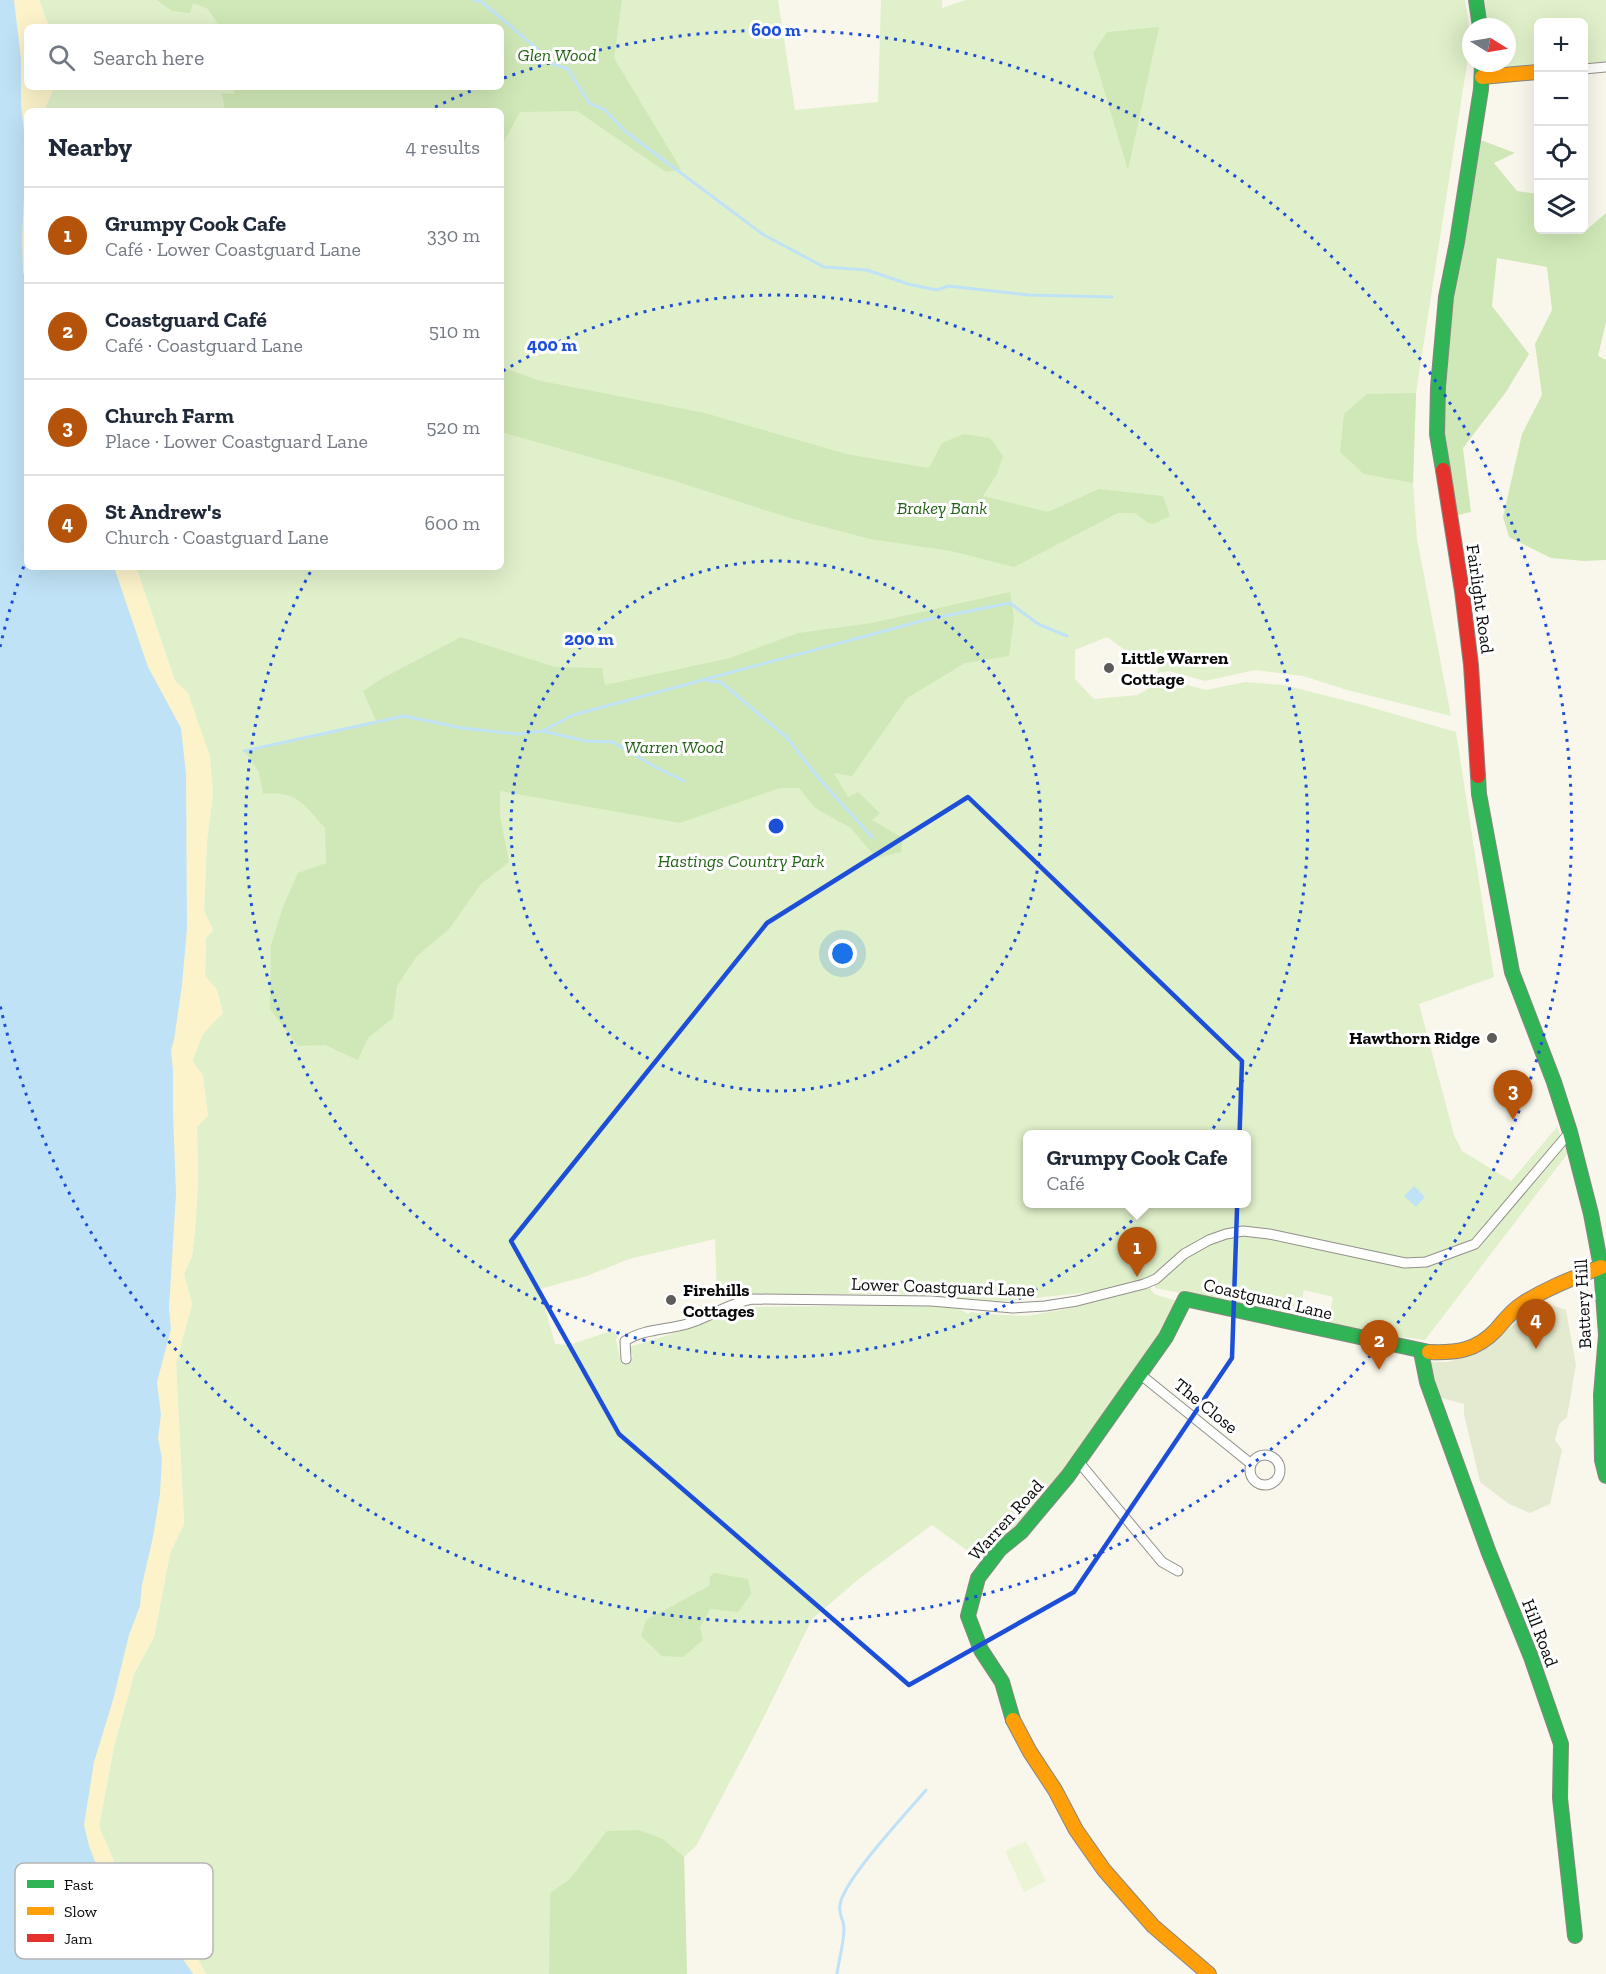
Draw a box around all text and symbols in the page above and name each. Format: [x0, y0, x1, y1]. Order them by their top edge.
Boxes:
north arrow [1462, 18, 1516, 72]
map controls [1534, 18, 1588, 234]
button: + [1534, 18, 1588, 72]
text: 600 m [751, 19, 801, 41]
search box [24, 24, 504, 90]
icon: search [45, 41, 78, 74]
text: Search here [93, 44, 204, 71]
park label: Glen Wood [518, 44, 596, 66]
button: − [1534, 72, 1588, 126]
button: locate [1534, 126, 1588, 180]
text: Nearby [48, 131, 132, 163]
text: 4 results [405, 135, 480, 159]
button: layers [1534, 180, 1588, 234]
text: Grumpy Cook Cafe [105, 210, 286, 237]
text: 1 [63, 223, 72, 247]
text: 330 m [427, 223, 480, 247]
text: Café · Lower Coastguard Lane [105, 237, 361, 261]
text: Coastguard Café [105, 306, 267, 333]
text: 2 [62, 319, 73, 343]
text: 510 m [429, 319, 480, 343]
text: Café · Coastguard Lane [105, 333, 303, 357]
text: 400 m [527, 334, 577, 356]
text: Church Farm [105, 402, 234, 429]
text: 3 [62, 415, 73, 439]
text: 520 m [426, 415, 480, 439]
text: Place · Lower Coastguard Lane [105, 429, 368, 453]
park label: Brakey Bank [897, 497, 987, 519]
text: St Andrew's [105, 498, 222, 525]
text: 4 [62, 511, 73, 535]
text: 600 m [425, 511, 480, 535]
text: Church · Coastguard Lane [105, 525, 329, 549]
street label: Fairlight Road [1461, 543, 1499, 655]
text: 200 m [564, 628, 614, 650]
place label: Little Warren Cottage [1121, 647, 1229, 690]
marker: Little Warren Cottage [1102, 661, 1116, 675]
park label: Warren Wood [624, 736, 724, 758]
centre of rings [766, 816, 786, 836]
park label: Hastings Country Park [658, 850, 824, 872]
your location [828, 939, 857, 968]
place label: Hawthorn Ridge [1349, 1027, 1480, 1049]
marker: Hawthorn Ridge [1485, 1031, 1499, 1045]
pin: 3 [1494, 1070, 1532, 1120]
popup [1023, 1130, 1251, 1208]
text: Grumpy Cook Cafe [1046, 1144, 1228, 1171]
text: Café [1046, 1171, 1085, 1195]
pin: 1 [1118, 1228, 1156, 1277]
street label: Battery Hill [1570, 1258, 1596, 1350]
street label: Lower Coastguard Lane [851, 1273, 1035, 1301]
street label: Coastguard Lane [1201, 1273, 1335, 1325]
place label: Firehills Cottages [683, 1279, 755, 1322]
marker: Firehills Cottages [664, 1293, 678, 1307]
pin: 4 [1516, 1300, 1556, 1349]
pin: 2 [1360, 1320, 1398, 1370]
street label: The Close [1170, 1374, 1242, 1438]
street label: Warren Road [964, 1475, 1048, 1565]
street label: Hill Road [1517, 1596, 1563, 1670]
legend [15, 1863, 213, 1959]
text: Fast [64, 1875, 93, 1894]
text: Slow [64, 1902, 98, 1921]
text: Jam [64, 1929, 93, 1948]

